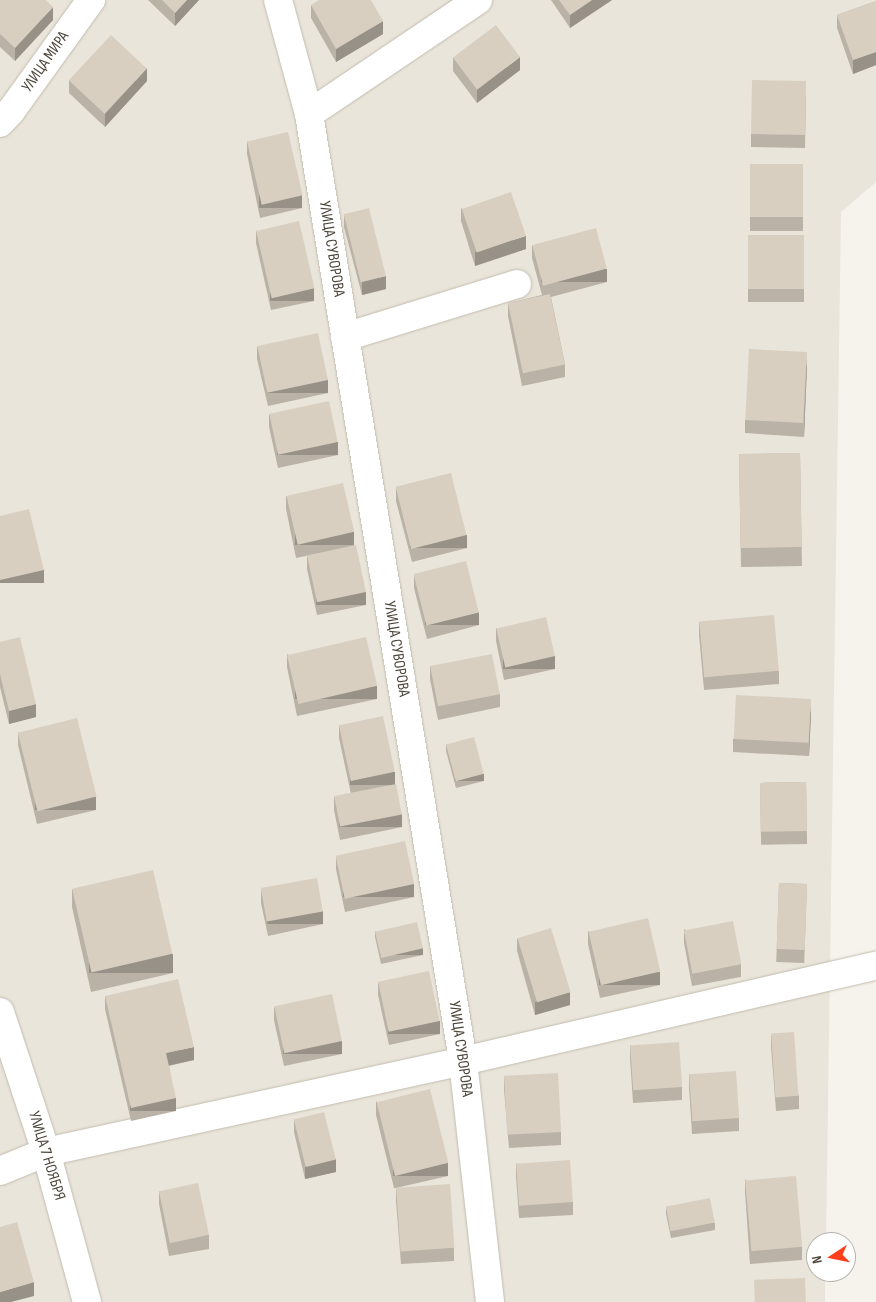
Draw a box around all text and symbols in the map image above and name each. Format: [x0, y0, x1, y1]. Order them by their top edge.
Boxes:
street label: УЛИЦА МИРА [18, 28, 74, 96]
street label: УЛИЦА СУВОРОВА [314, 200, 348, 298]
street label: УЛИЦА СУВОРОВА [379, 600, 413, 698]
street label: УЛИЦА СУВОРОВА [444, 1000, 476, 1098]
street label: УЛИЦА 7 НОЯБРЯ [23, 1109, 69, 1203]
north arrow [806, 1232, 856, 1282]
text: N [808, 1254, 826, 1265]

